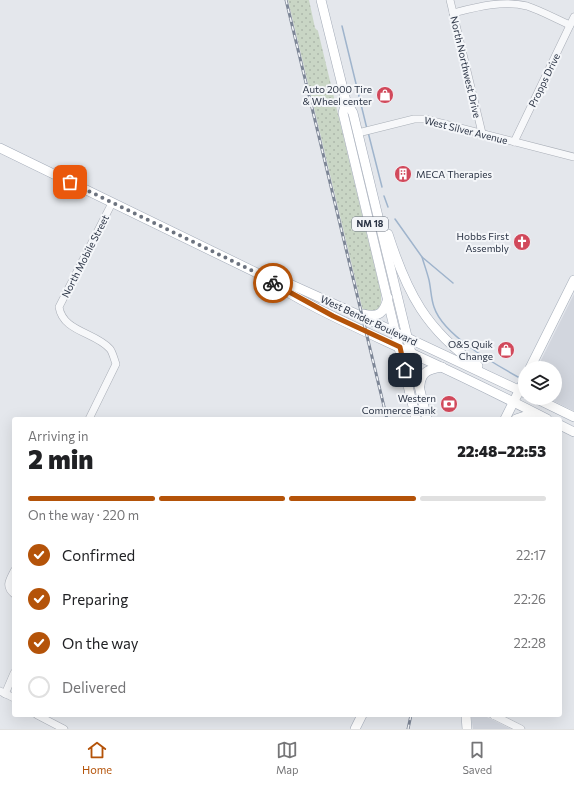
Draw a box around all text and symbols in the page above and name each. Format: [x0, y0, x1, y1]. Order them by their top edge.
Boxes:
street label: North Northwest Drive [448, 15, 484, 119]
street label: Propps Drive [526, 51, 562, 109]
place label: Auto 2000 Tire & Wheel center [303, 83, 372, 107]
shop icon: Auto 2000 Tire & Wheel center [375, 85, 395, 105]
street label: West Silver Avenue [423, 114, 509, 146]
building icon: MECA Therapies [393, 164, 413, 184]
pin [53, 165, 87, 199]
place label: MECA Therapies [416, 168, 492, 180]
icon: bag [59, 171, 81, 193]
street label: North Mobile Street [59, 213, 111, 299]
road number: NM 18 [352, 217, 388, 231]
place label: Hobbs First Assembly [457, 230, 509, 254]
church icon: Hobbs First Assembly [512, 232, 532, 252]
courier [253, 263, 293, 303]
icon: bike [262, 272, 284, 294]
street label: West Bender Boulevard [319, 292, 419, 348]
place label: O&S Quik Change [448, 338, 494, 362]
shop icon: O&S Quik Change [496, 340, 516, 360]
pin [388, 353, 422, 387]
icon: home [394, 359, 416, 381]
map controls [518, 361, 562, 405]
button: layers [518, 361, 562, 405]
place label: Western Commerce Bank [362, 392, 437, 416]
bank icon: Western Commerce Bank [439, 394, 459, 414]
text: Arriving in [28, 428, 88, 444]
text: 22:48–22:53 [457, 442, 546, 460]
text: 2 min [28, 443, 93, 474]
text: On the way · 220 m [28, 507, 139, 523]
icon: check [28, 544, 50, 566]
text: Confirmed [62, 546, 135, 564]
text: 22:17 [516, 547, 546, 563]
icon: check [28, 588, 50, 610]
text: Preparing [62, 590, 128, 608]
text: 22:26 [513, 591, 546, 607]
icon: check [28, 632, 50, 654]
text: On the way [62, 634, 139, 652]
text: 22:28 [513, 635, 546, 651]
text: Delivered [62, 678, 126, 696]
tab: Home [82, 739, 112, 776]
tab: Map [276, 739, 299, 776]
tab: Saved [462, 739, 492, 776]

